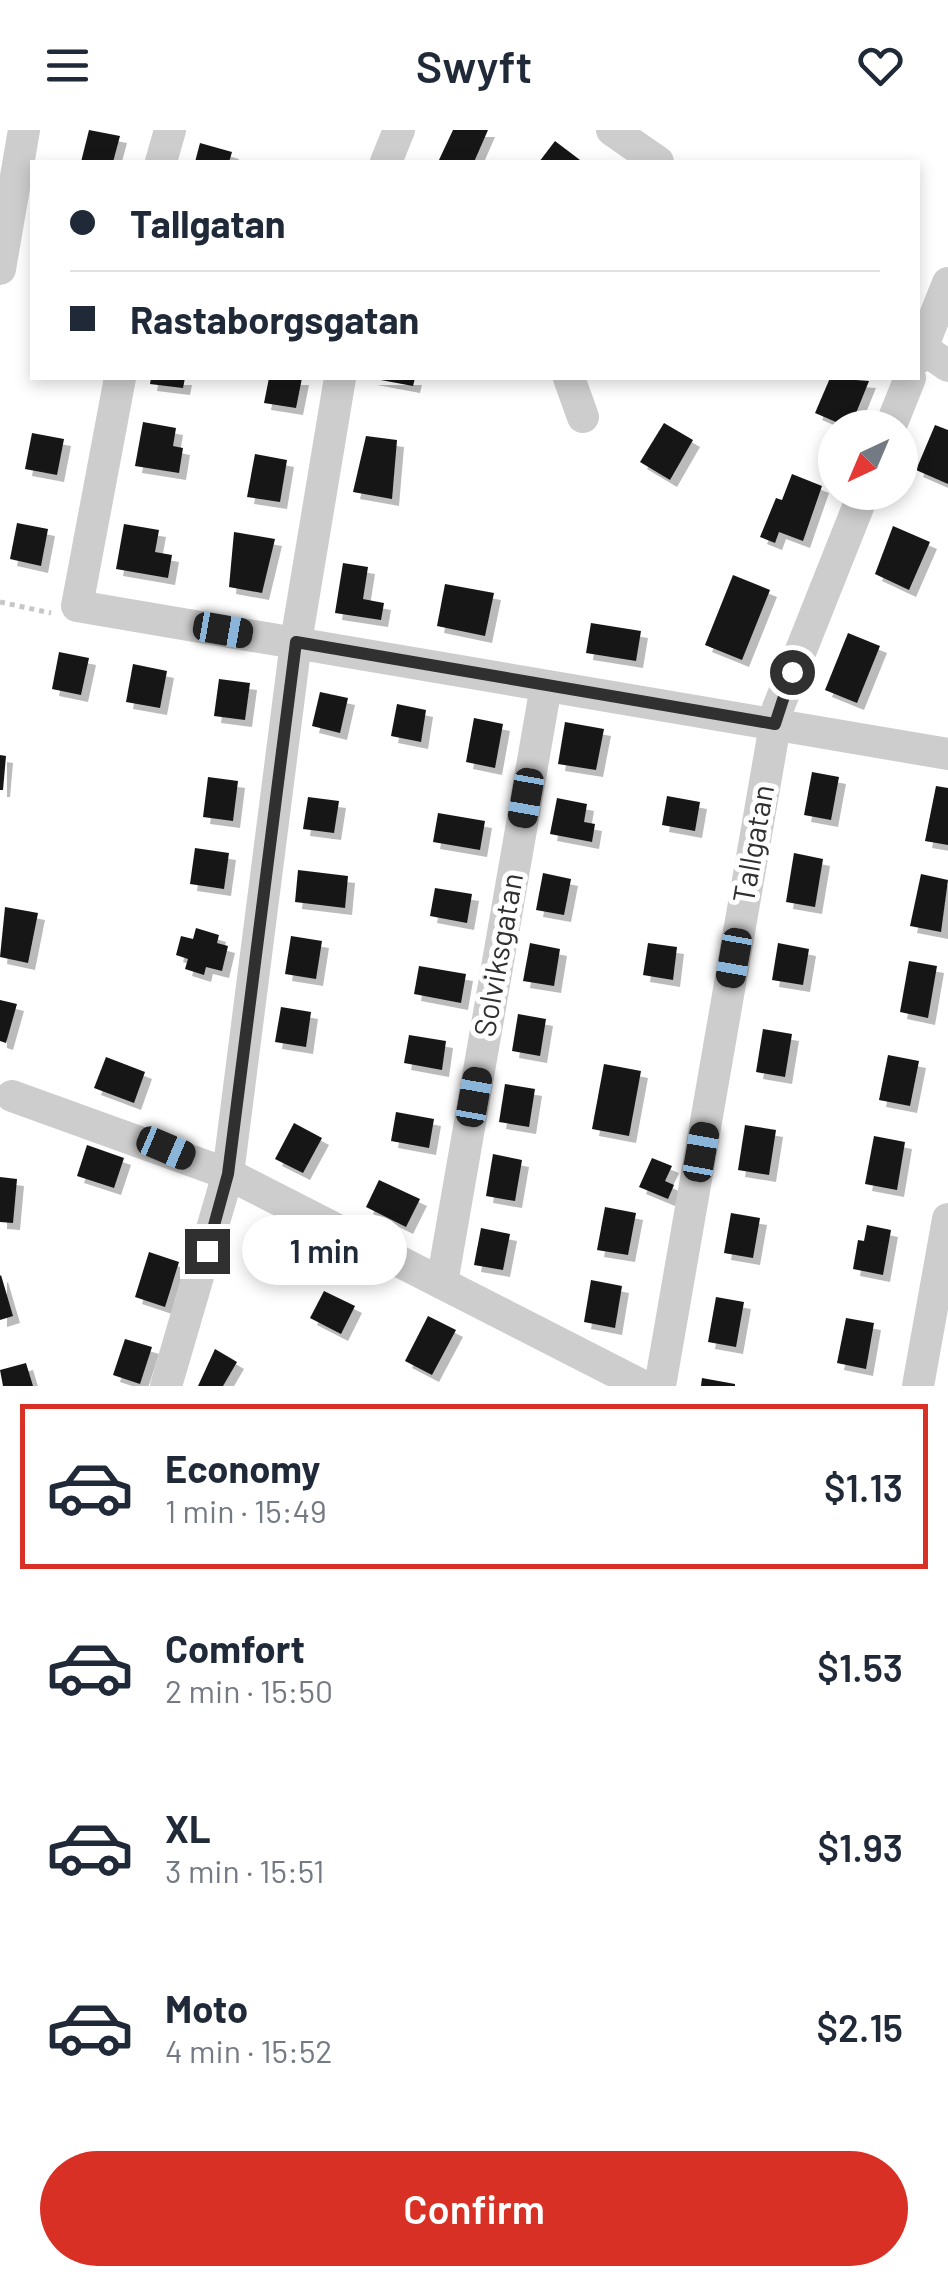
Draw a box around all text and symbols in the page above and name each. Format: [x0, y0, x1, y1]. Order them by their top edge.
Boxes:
icon: menu [40, 38, 95, 93]
text: Swyft [416, 38, 532, 92]
icon: heart [853, 38, 908, 93]
text: Tallgatan [130, 200, 286, 246]
text: Rastaborgsgatan [130, 296, 419, 342]
north arrow [818, 410, 918, 510]
map controls [818, 410, 918, 510]
car [191, 610, 255, 650]
route start [770, 650, 815, 695]
car [506, 766, 546, 830]
street label: Tallgatan [724, 782, 780, 906]
street label: Solviksgatan [465, 870, 529, 1039]
car [714, 926, 754, 990]
car [454, 1065, 494, 1129]
car [681, 1120, 721, 1184]
car [133, 1122, 199, 1174]
callout: 1 min [242, 1216, 407, 1286]
route end [185, 1229, 230, 1274]
text: 1 min [290, 1231, 359, 1269]
icon: car [45, 1442, 135, 1532]
text: Economy [165, 1445, 320, 1491]
text: $1.13 [824, 1464, 903, 1510]
text: 1 min · 15:49 [165, 1491, 327, 1529]
icon: car [45, 1622, 135, 1712]
text: Comfort [165, 1625, 305, 1671]
text: $1.53 [817, 1644, 903, 1690]
text: 2 min · 15:50 [165, 1671, 333, 1709]
icon: car [45, 1802, 135, 1892]
text: XL [165, 1805, 211, 1851]
text: $1.93 [817, 1824, 903, 1870]
text: 3 min · 15:51 [165, 1851, 325, 1889]
icon: car [45, 1982, 135, 2072]
text: Moto [165, 1985, 248, 2031]
text: $2.15 [817, 2004, 903, 2050]
text: 4 min · 15:52 [165, 2031, 333, 2069]
button: Confirm [40, 2151, 908, 2266]

